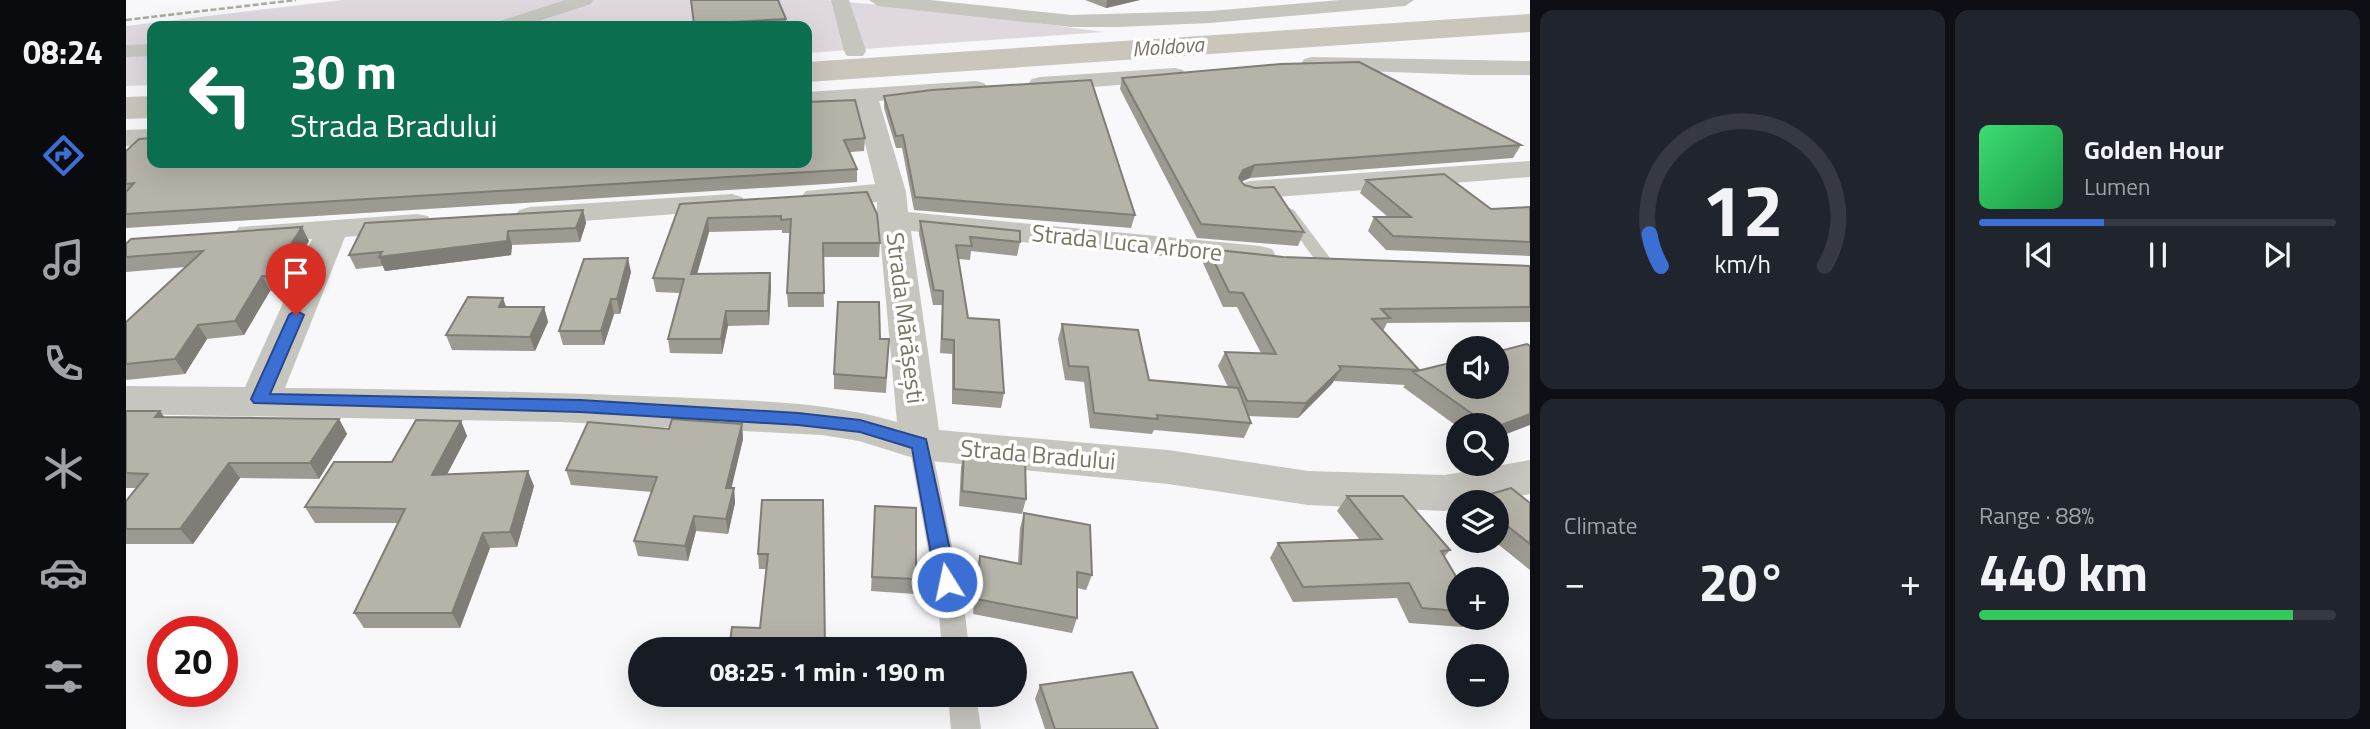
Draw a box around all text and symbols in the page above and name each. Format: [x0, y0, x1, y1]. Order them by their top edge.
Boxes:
water label: Moldova [1131, 27, 1206, 64]
text: 08:24 [23, 28, 103, 76]
text: 30 m [290, 33, 397, 108]
icon: left [175, 49, 266, 140]
text: Strada Bradului [290, 101, 498, 149]
text: Golden Hour [2084, 130, 2224, 169]
icon: directions [39, 131, 88, 180]
text: 12 [1702, 154, 1783, 264]
text: Lumen [2084, 169, 2150, 204]
street label: Strada Luca Arbore [1030, 214, 1224, 270]
street label: Strada Mărășești [878, 230, 934, 406]
icon: music [39, 235, 88, 284]
icon: previous [2020, 236, 2058, 274]
icon: pause [2139, 236, 2177, 274]
icon: next [2258, 236, 2296, 274]
pin [266, 243, 326, 315]
text: km/h [1714, 245, 1771, 283]
icon: arrive [277, 254, 315, 292]
map controls [1446, 336, 1509, 707]
button: sound [1446, 336, 1509, 399]
icon: phone [39, 339, 88, 388]
button: search [1446, 413, 1509, 476]
street label: Strada Bradului [959, 429, 1117, 479]
icon: climate [39, 444, 88, 493]
button: layers [1446, 490, 1509, 553]
text: Range · 88% [1979, 498, 2094, 533]
text: Climate [1564, 508, 1637, 543]
text: 440 km [1979, 532, 2148, 611]
text: 20° [1699, 542, 1786, 621]
position arrow [910, 545, 984, 619]
icon: car [39, 548, 88, 597]
text: − [1564, 553, 1585, 611]
text: + [1900, 553, 1921, 611]
button: + [1446, 567, 1509, 630]
speed limit sign: 20 [147, 616, 238, 707]
button: − [1446, 644, 1509, 707]
icon: filters [39, 652, 88, 701]
text: 08:25 · 1 min · 190 m [710, 652, 945, 691]

